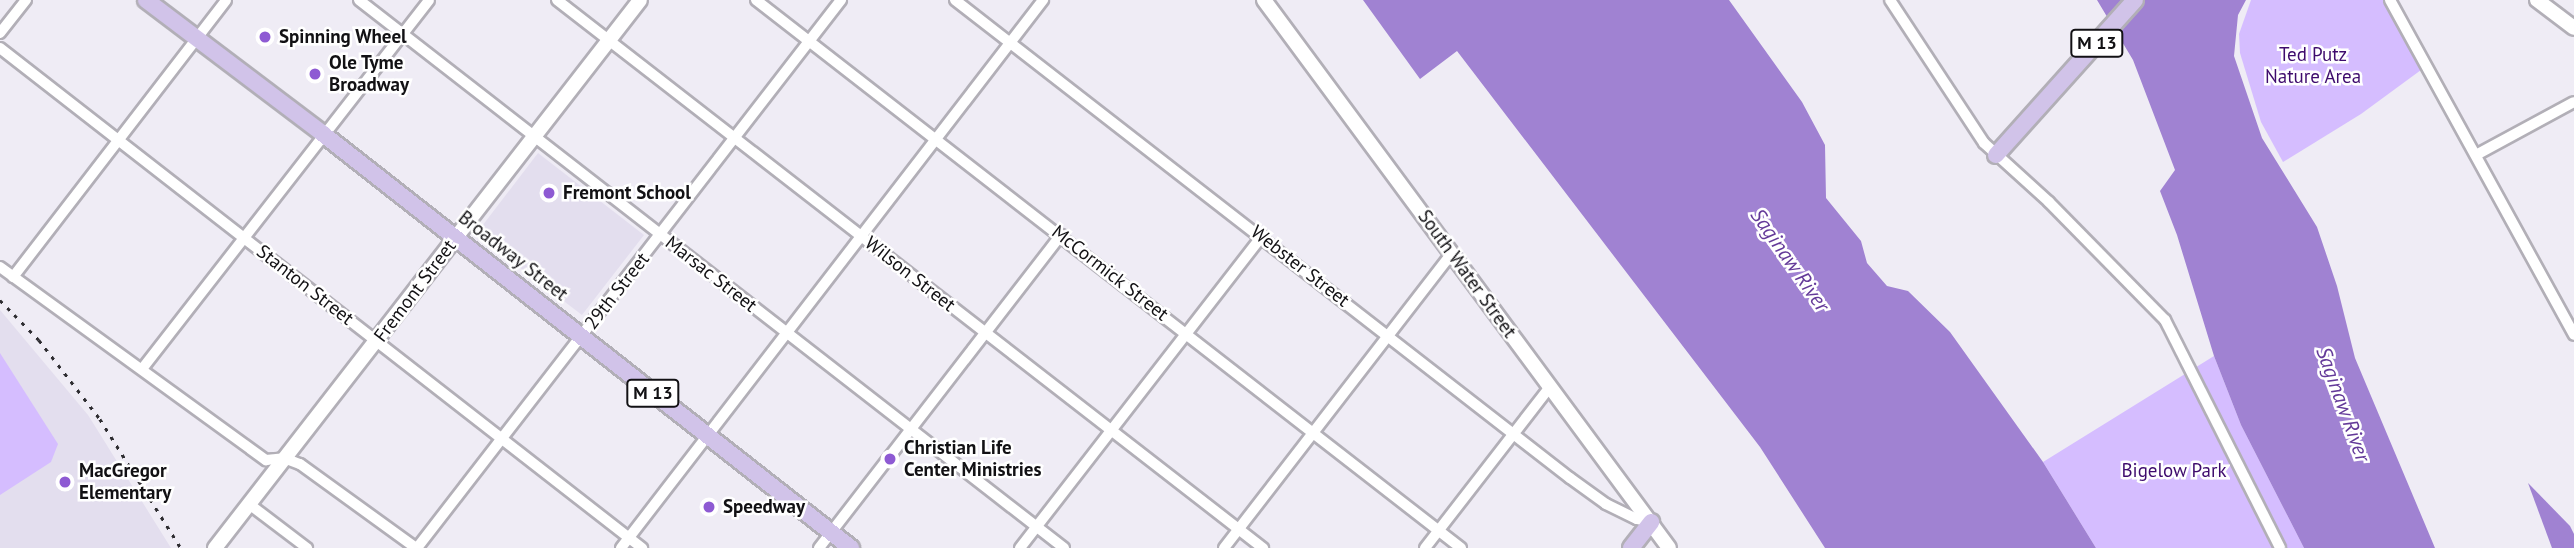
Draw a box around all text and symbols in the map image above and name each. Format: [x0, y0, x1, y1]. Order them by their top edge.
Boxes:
place label: Spinning Wheel [279, 26, 407, 48]
road number: M 13 [2069, 28, 2125, 58]
marker: Spinning Wheel [257, 29, 273, 45]
park label: Ted Putz Nature Area [2265, 44, 2361, 88]
place label: Ole Tyme Broadway [329, 52, 409, 96]
marker: Ole Tyme Broadway [307, 66, 323, 82]
place label: Fremont School [563, 182, 691, 204]
marker: Fremont School [541, 185, 557, 201]
water label: Saginaw River [1745, 203, 1835, 317]
street label: Broadway Street [453, 206, 573, 306]
street label: South Water Street [1413, 206, 1521, 342]
street label: McCormick Street [1047, 220, 1173, 326]
street label: Webster Street [1246, 220, 1354, 312]
street label: Marsac Street [660, 231, 762, 317]
street label: Wilson Street [860, 232, 960, 316]
street label: Fremont Street [369, 235, 461, 347]
street label: Stanton Street [252, 240, 358, 330]
street label: 29th Street [580, 248, 654, 334]
water label: Saginaw River [2311, 343, 2375, 465]
road number: M 13 [625, 379, 681, 408]
place label: Christian Life Center Ministries [904, 437, 1041, 481]
marker: Christian Life Center Ministries [882, 451, 898, 467]
place label: MacGregor Elementary [79, 460, 171, 504]
park label: Bigelow Park [2121, 460, 2227, 482]
marker: MacGregor Elementary [57, 474, 73, 490]
place label: Speedway [723, 496, 805, 518]
marker: Speedway [701, 499, 717, 515]

